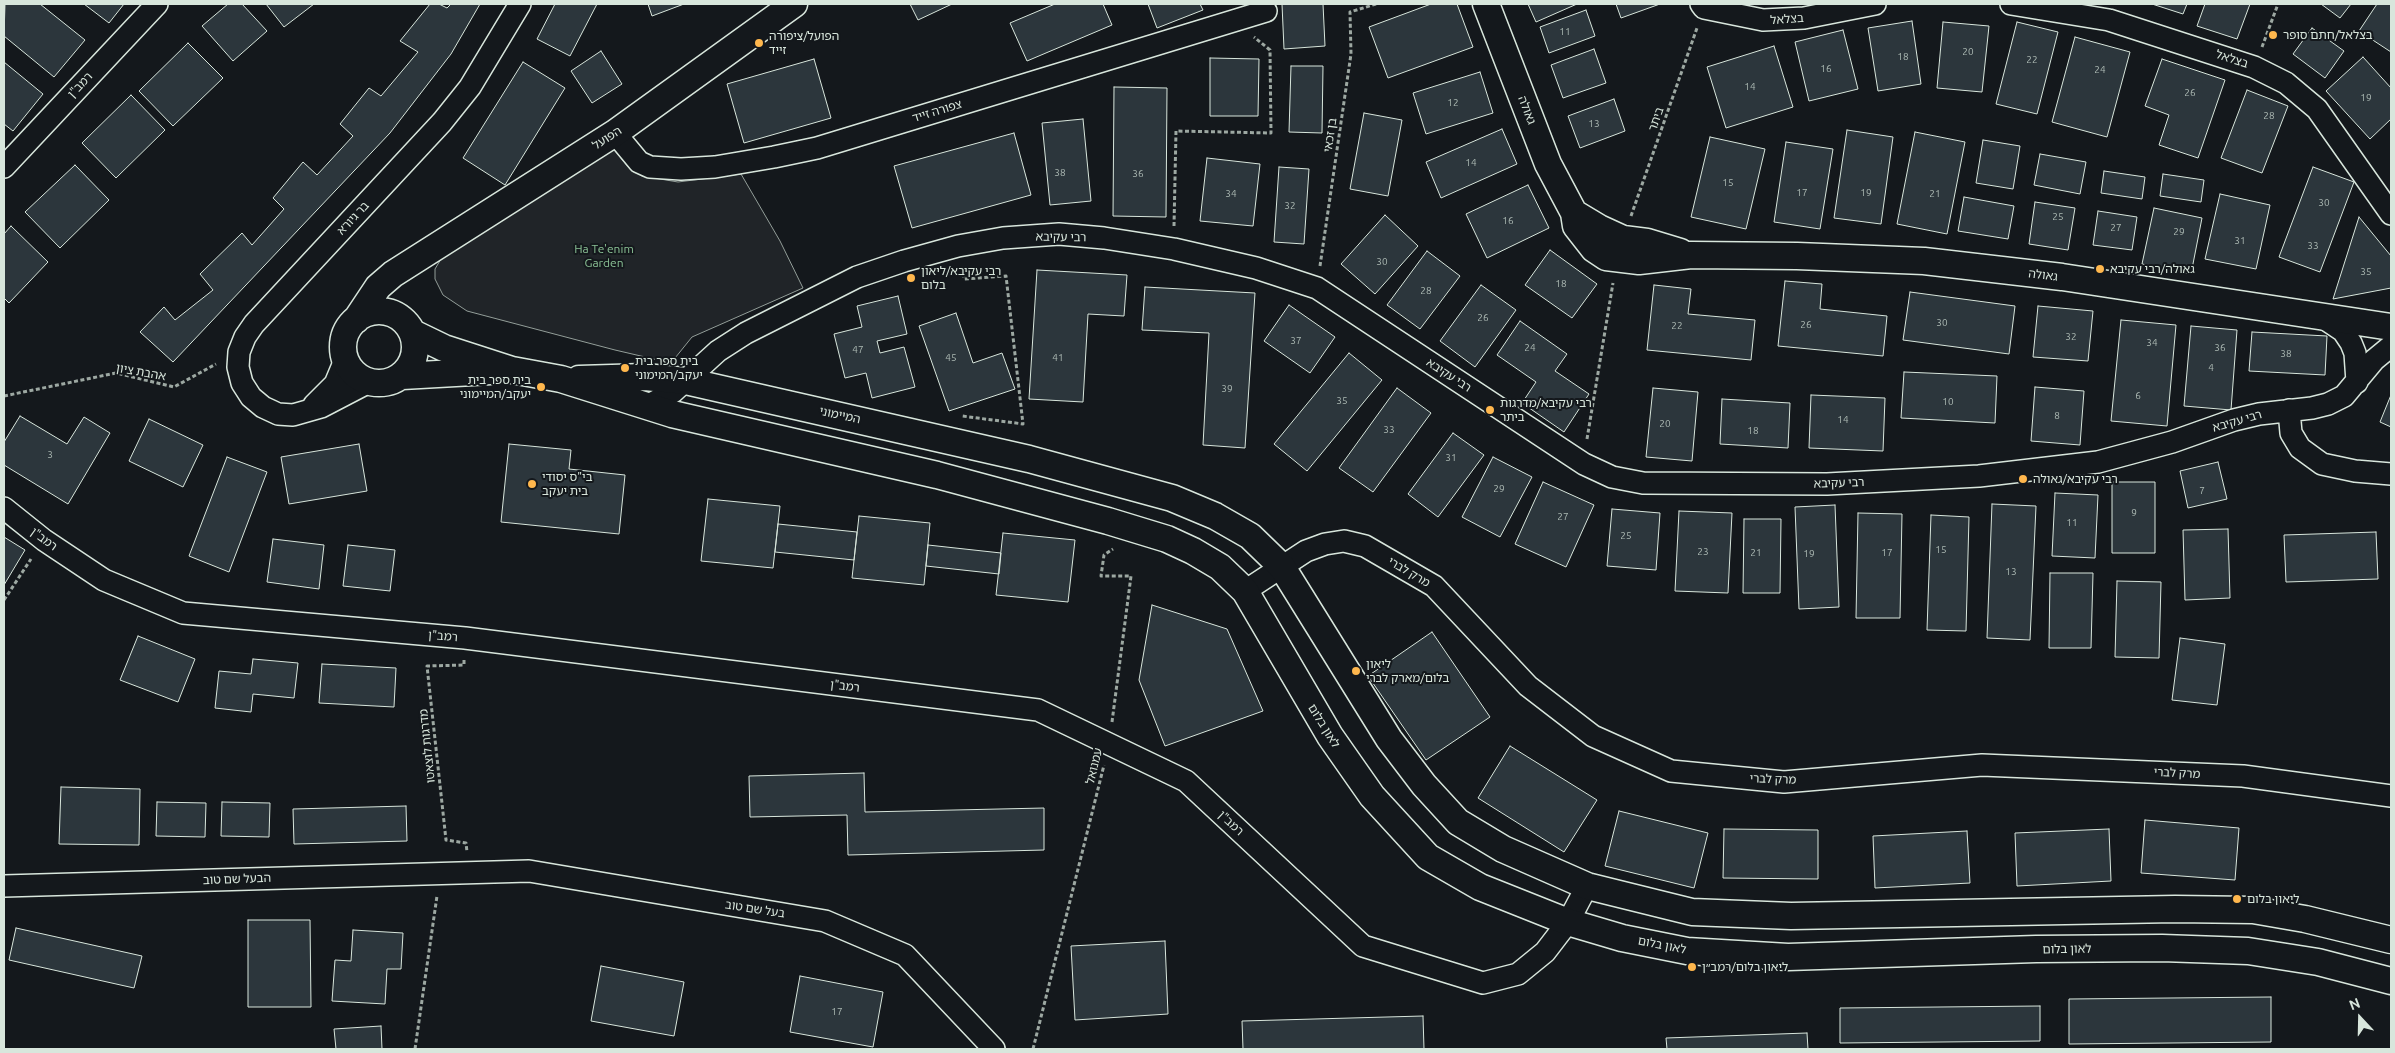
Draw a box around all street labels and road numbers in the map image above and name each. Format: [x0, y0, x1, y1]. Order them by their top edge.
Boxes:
street label: בצלאל [1770, 11, 1804, 27]
street label: בצלאל [2214, 47, 2250, 71]
street label: רמב"ן [65, 69, 95, 101]
street label: גאולה [1515, 94, 1539, 126]
street label: צפורה זייד [910, 97, 964, 125]
street label: ביתר [1645, 105, 1667, 133]
street label: בן זכאי [1320, 117, 1340, 153]
street label: הפועל [590, 123, 624, 153]
street label: בר גיורא [334, 198, 372, 238]
street label: רבי עקיבא [1035, 229, 1087, 245]
street label: גאולה [2027, 266, 2059, 284]
street label: רבי עקיבא [1424, 355, 1474, 395]
street label: אהבת ציון [115, 361, 167, 383]
street label: המיימוני [818, 404, 862, 426]
street label: רבי עקיבא [2211, 407, 2263, 435]
street label: רבי עקיבא [1813, 475, 1865, 491]
street label: רמב"ן [28, 524, 60, 554]
street label: מרק לברי [1385, 554, 1433, 590]
street label: רמב"ן [428, 628, 458, 644]
street label: רמב"ן [829, 677, 861, 695]
street label: לאון בלום [1305, 701, 1343, 751]
street label: מדרגות לוצאטו [416, 708, 438, 784]
street label: עמנואל [1083, 746, 1105, 786]
street label: מרק לברי [2153, 765, 2201, 781]
street label: מרק לברי [1749, 771, 1797, 787]
street label: רמב"ן [1215, 808, 1247, 838]
street label: הבעל שם טוב [203, 871, 271, 887]
street label: בעל שם טוב [724, 897, 786, 921]
street label: לאון בלום [1637, 933, 1687, 957]
street label: לאון בלום [2042, 941, 2092, 957]

